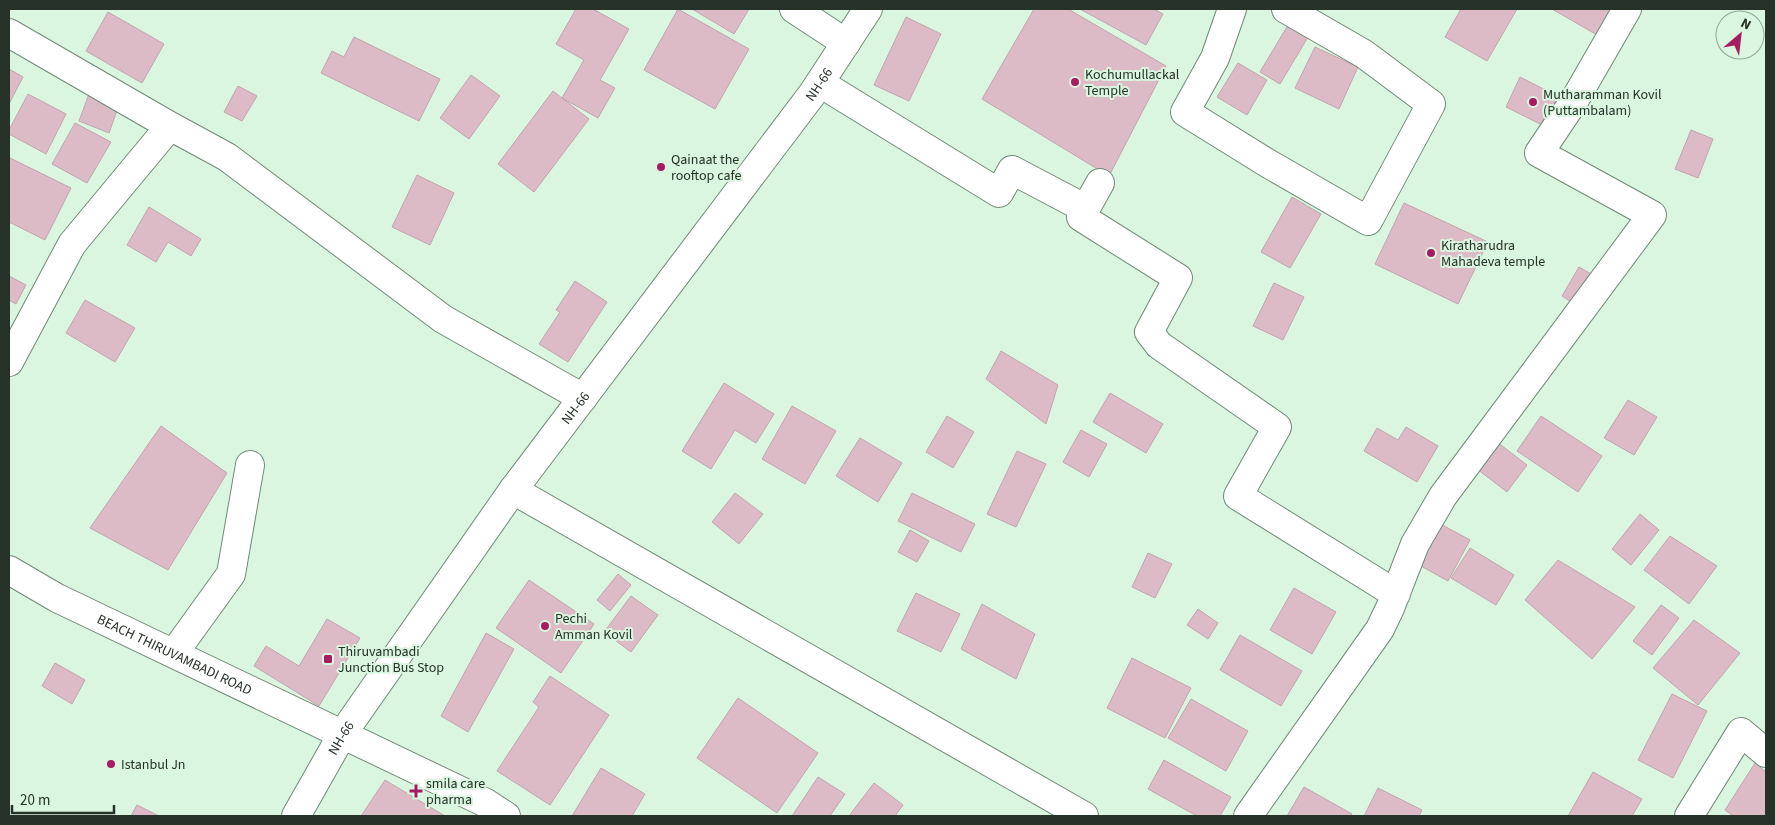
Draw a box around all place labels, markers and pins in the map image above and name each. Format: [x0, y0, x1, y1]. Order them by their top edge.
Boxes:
place label: Kochumullackal Temple [1085, 65, 1180, 101]
marker: Kochumullackal Temple [1069, 76, 1081, 88]
place label: Mutharamman Kovil (Puttambalam) [1543, 85, 1662, 121]
marker: Mutharamman Kovil (Puttambalam) [1527, 96, 1539, 108]
place label: Qainaat the rooftop cafe [671, 150, 741, 186]
marker: Qainaat the rooftop cafe [655, 161, 667, 173]
place label: Kiratharudra Mahadeva temple [1441, 236, 1545, 272]
marker: Kiratharudra Mahadeva temple [1425, 247, 1437, 259]
place label: Pechi Amman Kovil [555, 609, 633, 645]
marker: Pechi Amman Kovil [539, 620, 551, 632]
place label: Thiruvambadi Junction Bus Stop [338, 642, 444, 678]
marker: Thiruvambadi Junction Bus Stop [322, 653, 334, 665]
place label: Istanbul Jn [121, 755, 186, 775]
marker: Istanbul Jn [105, 758, 117, 770]
place label: smila care pharma [426, 774, 485, 810]
marker: smila care pharma [410, 785, 422, 797]

